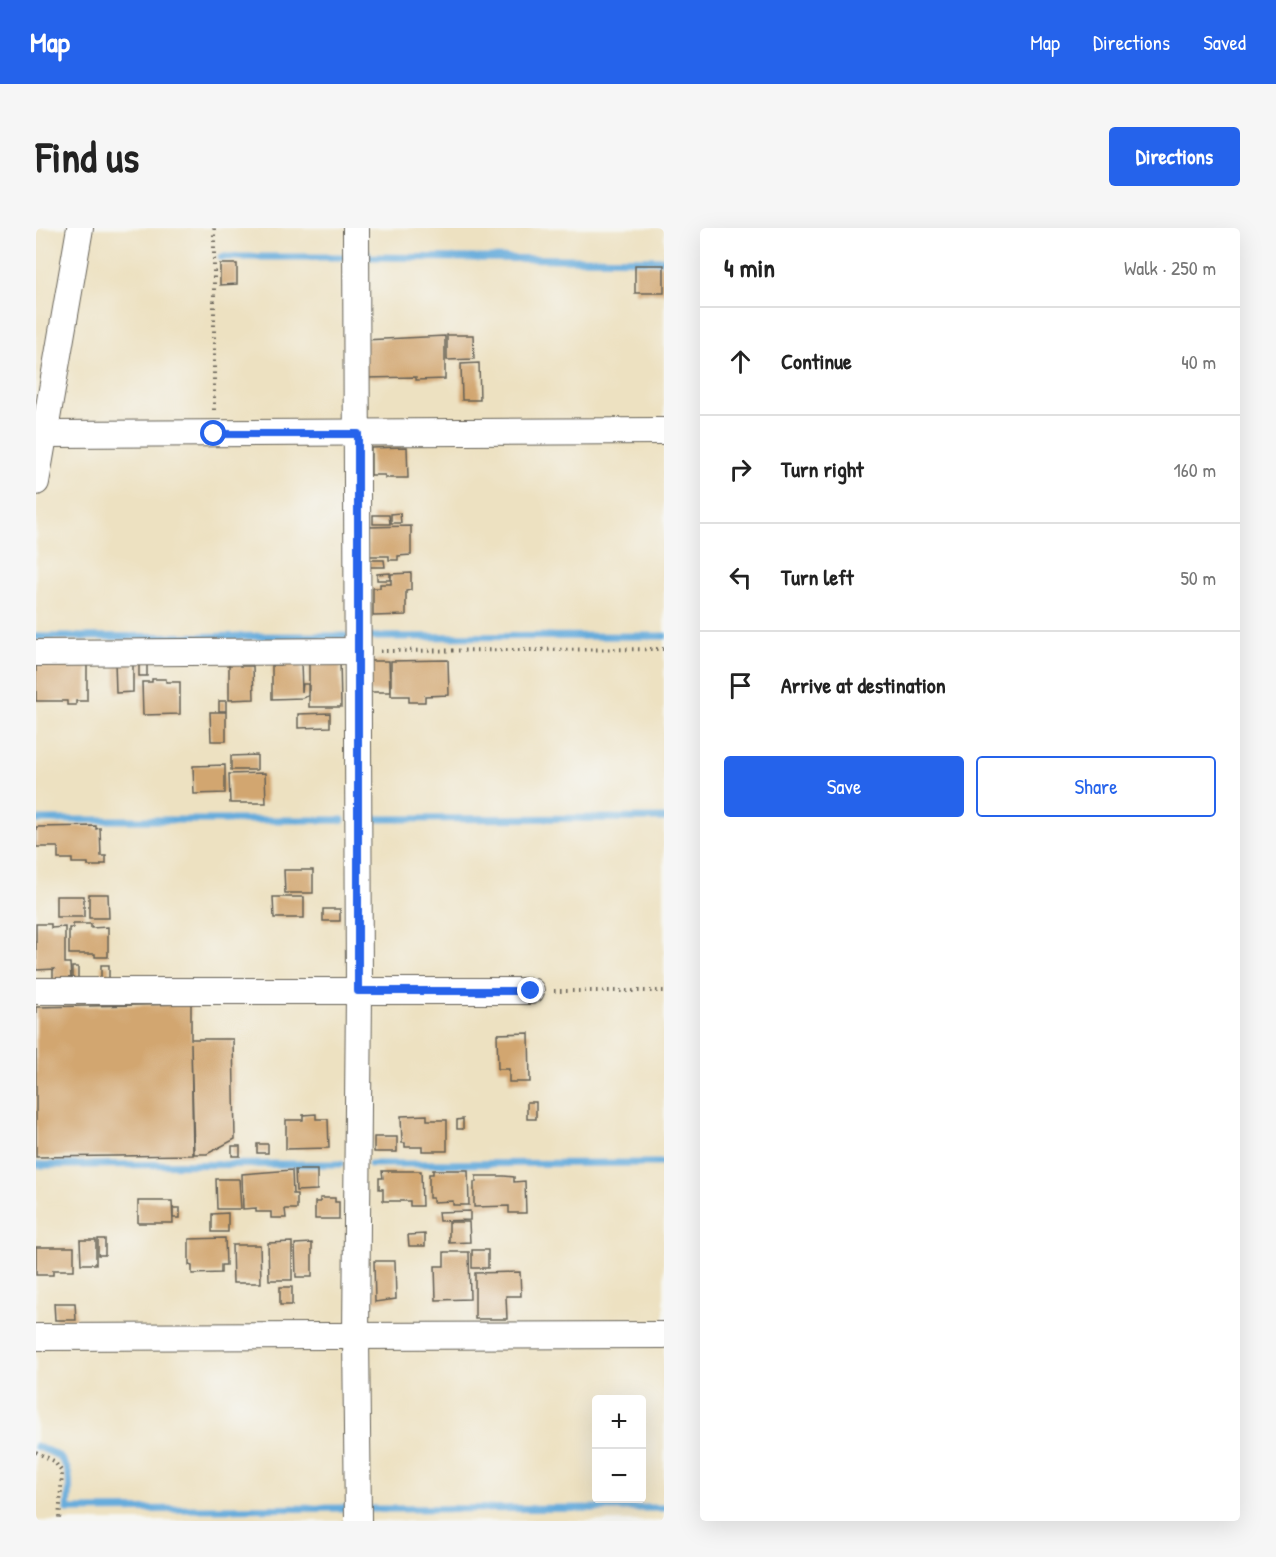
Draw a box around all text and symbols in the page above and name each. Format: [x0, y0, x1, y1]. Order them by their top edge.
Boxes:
text: Map [30, 23, 70, 61]
text: Map [1030, 28, 1060, 57]
text: Directions [1093, 28, 1170, 57]
text: Saved [1203, 28, 1246, 57]
button: Directions [1109, 127, 1240, 186]
text: Find us [36, 128, 139, 185]
text: 4 min [724, 250, 775, 285]
text: Walk · 250 m [1124, 254, 1216, 281]
icon: ahead [724, 345, 757, 378]
text: Continue [781, 346, 852, 376]
text: 40 m [1181, 348, 1216, 375]
route start [200, 420, 226, 446]
icon: right [724, 453, 757, 486]
text: Turn right [781, 454, 864, 484]
text: 160 m [1174, 456, 1216, 483]
icon: left [724, 561, 757, 594]
text: Turn left [781, 562, 854, 592]
text: 50 m [1180, 564, 1216, 591]
icon: arrive [724, 669, 757, 702]
text: Arrive at destination [781, 670, 946, 700]
button: Save [724, 756, 964, 817]
button: Share [976, 756, 1216, 817]
route end [517, 977, 543, 1003]
map controls [592, 1395, 646, 1503]
button: + [592, 1395, 646, 1449]
button: − [592, 1449, 646, 1503]

